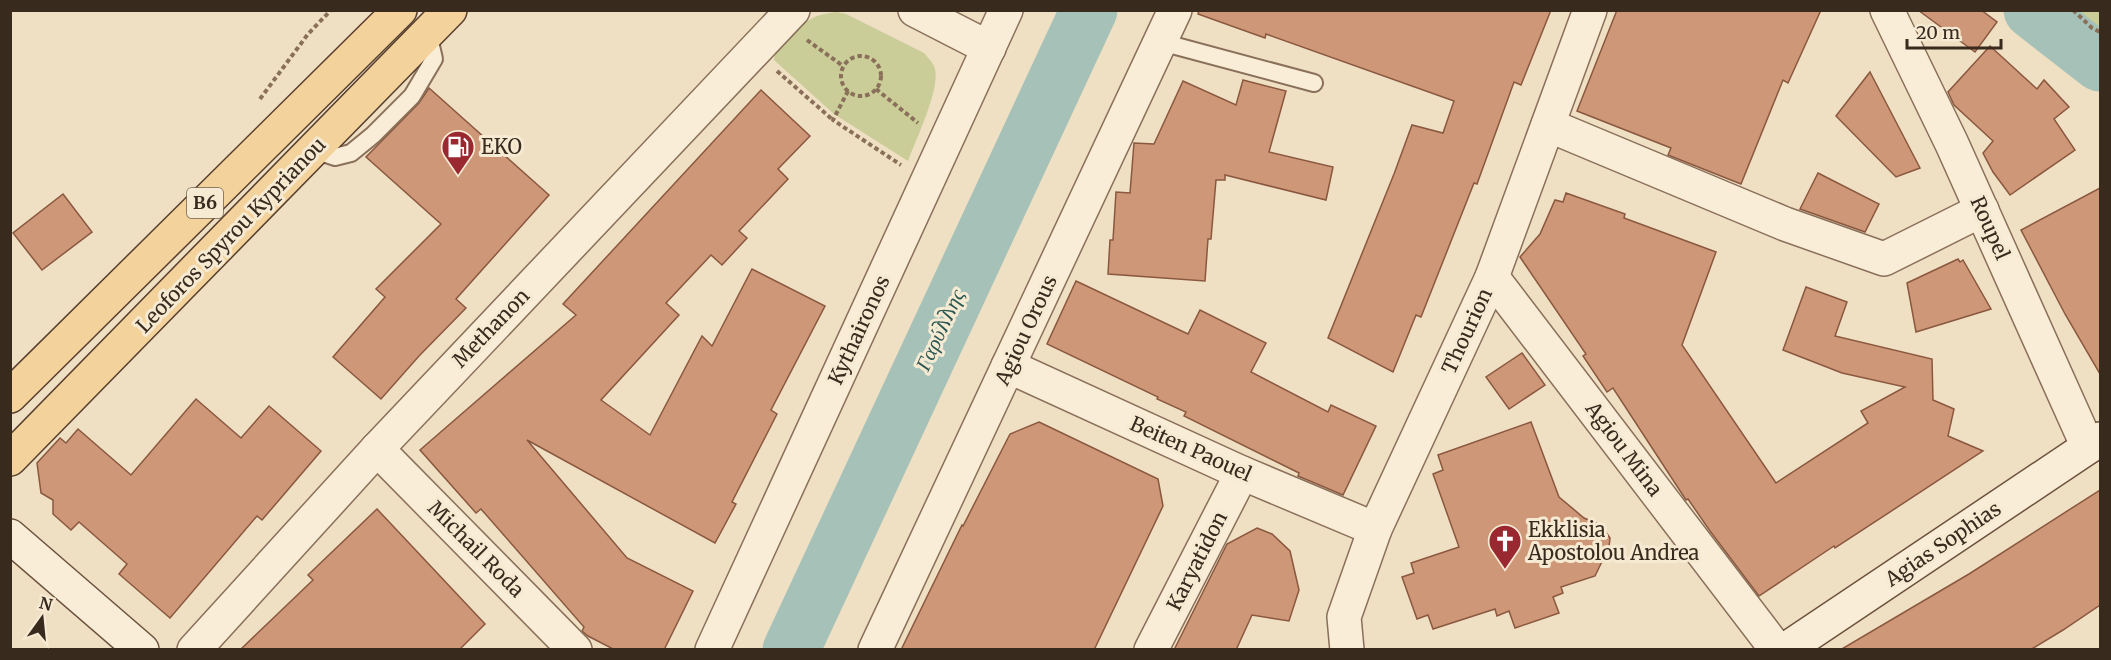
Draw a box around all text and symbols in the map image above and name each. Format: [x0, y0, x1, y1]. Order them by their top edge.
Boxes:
scale bar [1907, 12, 2002, 50]
text: 20 m [1916, 21, 1960, 44]
fuel station icon: EKO [440, 129, 476, 176]
street label: Leoforos Spyrou Kyprianou [131, 132, 331, 338]
place label: EKO [481, 134, 522, 159]
road number: B6 [187, 188, 223, 218]
street label: Roupel [1965, 192, 2016, 264]
street label: Kythaironos [822, 271, 895, 388]
street label: Agiou Orous [989, 271, 1062, 390]
street label: Methanon [447, 283, 534, 372]
water label: Γαρύλλης [908, 284, 970, 376]
street label: Thourion [1436, 284, 1497, 378]
street label: Agiou Mina [1580, 396, 1668, 501]
street label: Beiten Paouel [1127, 411, 1256, 486]
street label: Michail Roda [423, 495, 530, 602]
street label: Agias Sophias [1879, 496, 2005, 592]
street label: Karyatidon [1161, 507, 1232, 614]
place label: Ekklisia Apostolou Andrea [1527, 517, 1700, 565]
church icon: Ekklisia Apostolou Andrea [1487, 523, 1523, 570]
north arrow [12, 588, 72, 648]
text: N [37, 592, 55, 615]

